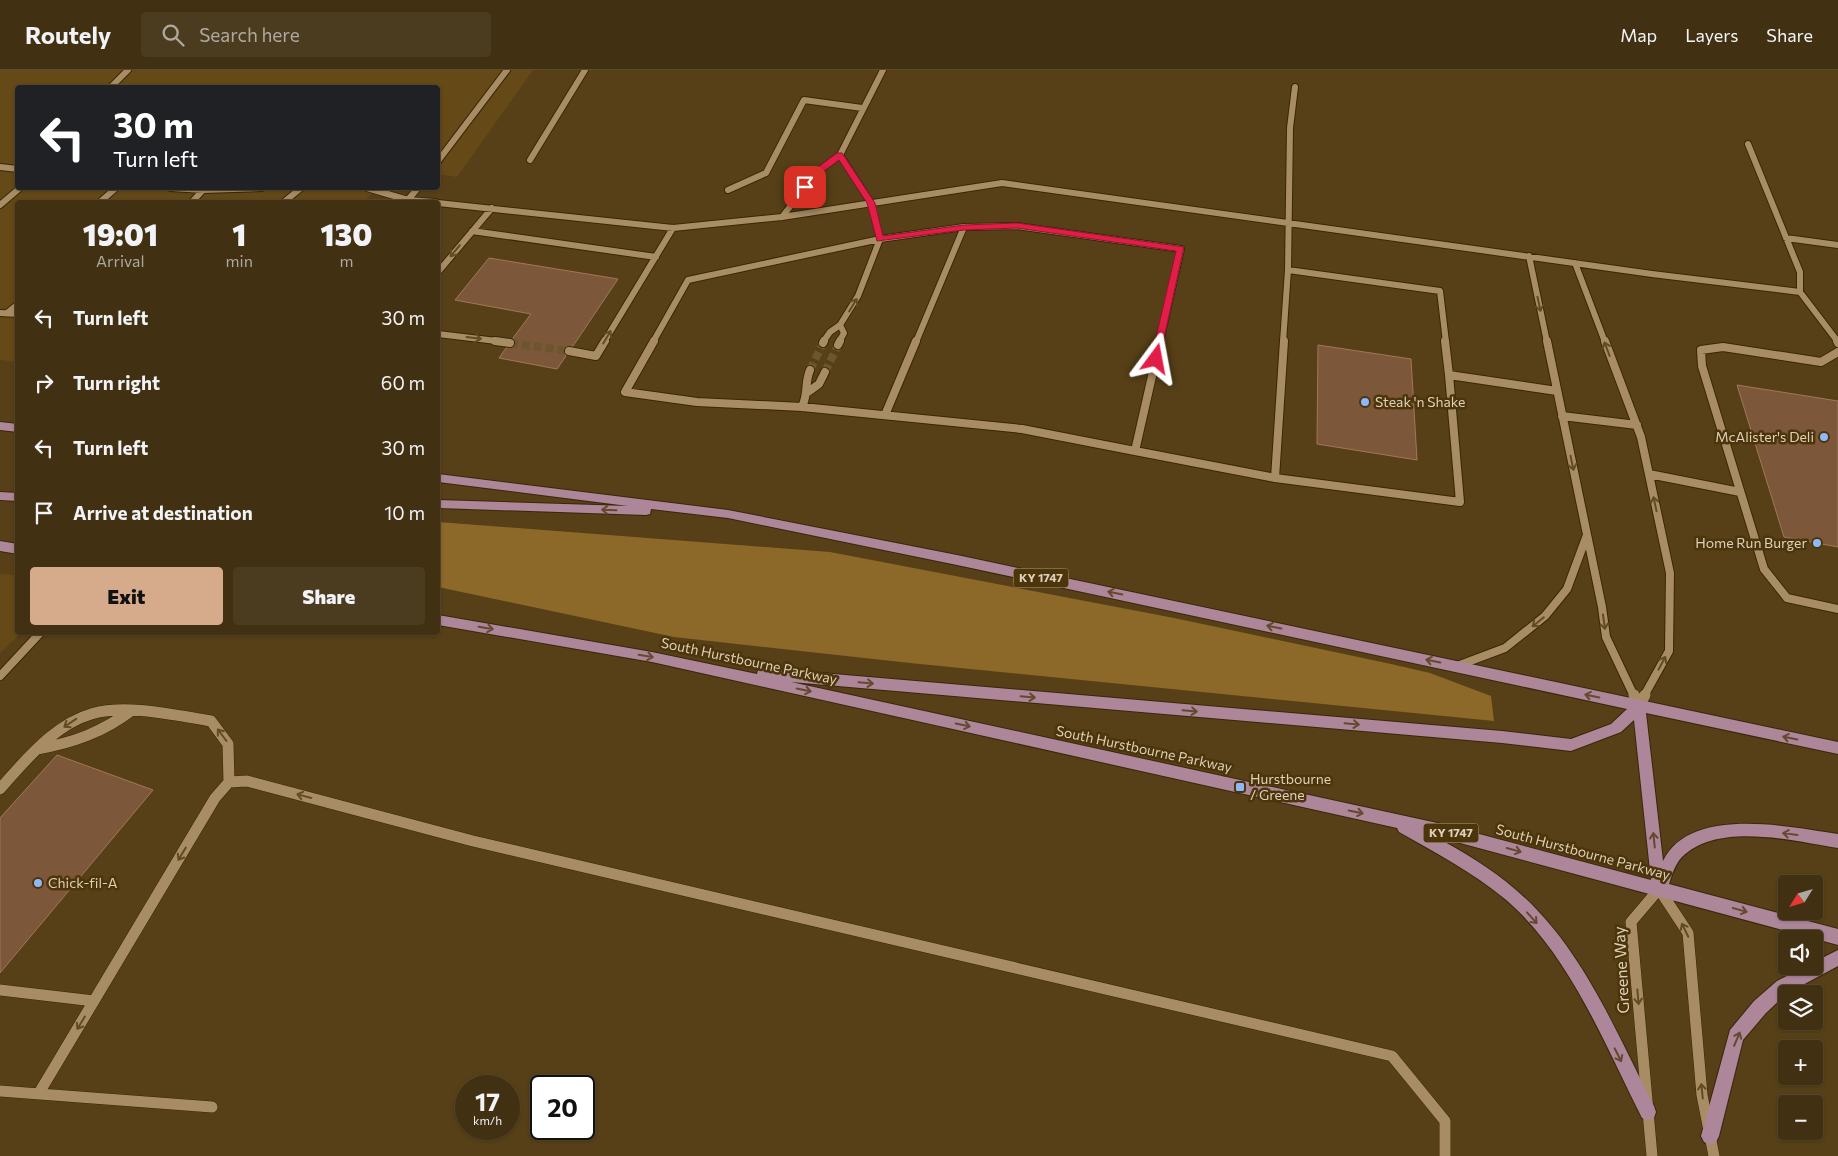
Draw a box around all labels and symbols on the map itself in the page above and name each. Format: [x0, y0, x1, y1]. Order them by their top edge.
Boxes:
pin [784, 166, 826, 208]
one-way arrow [449, 245, 460, 258]
one-way arrow [1534, 296, 1544, 312]
one-way arrow [848, 298, 858, 312]
one-way arrow [603, 331, 613, 345]
position arrow [1129, 332, 1181, 384]
one-way arrow [465, 333, 481, 343]
one-way arrow [1602, 342, 1612, 357]
place label: Steak 'n Shake [1375, 393, 1465, 410]
marker: Steak 'n Shake [1359, 396, 1371, 408]
place label: McAlister's Deli [1715, 428, 1814, 445]
marker: McAlister's Deli [1818, 431, 1830, 443]
one-way arrow [1568, 455, 1577, 471]
one-way arrow [1650, 496, 1659, 512]
one-way arrow [602, 505, 618, 515]
place label: Home Run Burger [1695, 534, 1807, 551]
marker: Home Run Burger [1811, 537, 1823, 549]
road number: KY 1747 [1014, 568, 1068, 588]
one-way arrow [1108, 588, 1124, 598]
one-way arrow [1599, 614, 1609, 630]
one-way arrow [1532, 616, 1545, 627]
one-way arrow [1267, 622, 1283, 631]
one-way arrow [477, 623, 493, 633]
street label: South Hurstbourne Parkway [660, 634, 839, 687]
one-way arrow [637, 651, 653, 661]
one-way arrow [1425, 656, 1441, 665]
one-way arrow [1658, 656, 1668, 671]
one-way arrow [858, 678, 874, 688]
one-way arrow [796, 686, 812, 695]
one-way arrow [1584, 691, 1600, 700]
one-way arrow [1020, 692, 1036, 702]
one-way arrow [1182, 706, 1198, 715]
one-way arrow [63, 718, 77, 728]
one-way arrow [1344, 719, 1360, 729]
one-way arrow [955, 721, 971, 731]
street label: South Hurstbourne Parkway [1055, 722, 1234, 775]
one-way arrow [216, 729, 227, 742]
one-way arrow [1783, 732, 1799, 742]
place label: Hurstbourne / Greene [1250, 770, 1331, 803]
marker: Hurstbourne / Greene [1234, 781, 1246, 793]
one-way arrow [296, 791, 312, 801]
one-way arrow [1347, 808, 1363, 817]
street label: South Hurstbourne Parkway [1494, 820, 1672, 883]
road number: KY 1747 [1424, 824, 1478, 842]
one-way arrow [1782, 829, 1798, 839]
one-way arrow [1649, 833, 1659, 849]
one-way arrow [176, 846, 186, 860]
one-way arrow [1505, 846, 1521, 855]
place label: Chick-fil-A [48, 874, 118, 891]
north arrow [1778, 875, 1822, 920]
marker: Chick-fil-A [32, 877, 44, 889]
one-way arrow [1732, 906, 1748, 916]
one-way arrow [1526, 911, 1538, 924]
one-way arrow [1680, 923, 1689, 938]
street label: Greene Way [1609, 926, 1632, 1014]
one-way arrow [1633, 988, 1643, 1004]
one-way arrow [75, 1016, 85, 1030]
one-way arrow [1732, 1032, 1742, 1047]
one-way arrow [1614, 1047, 1623, 1062]
speed limit sign: 20 [530, 1075, 595, 1140]
one-way arrow [1697, 1083, 1707, 1099]

